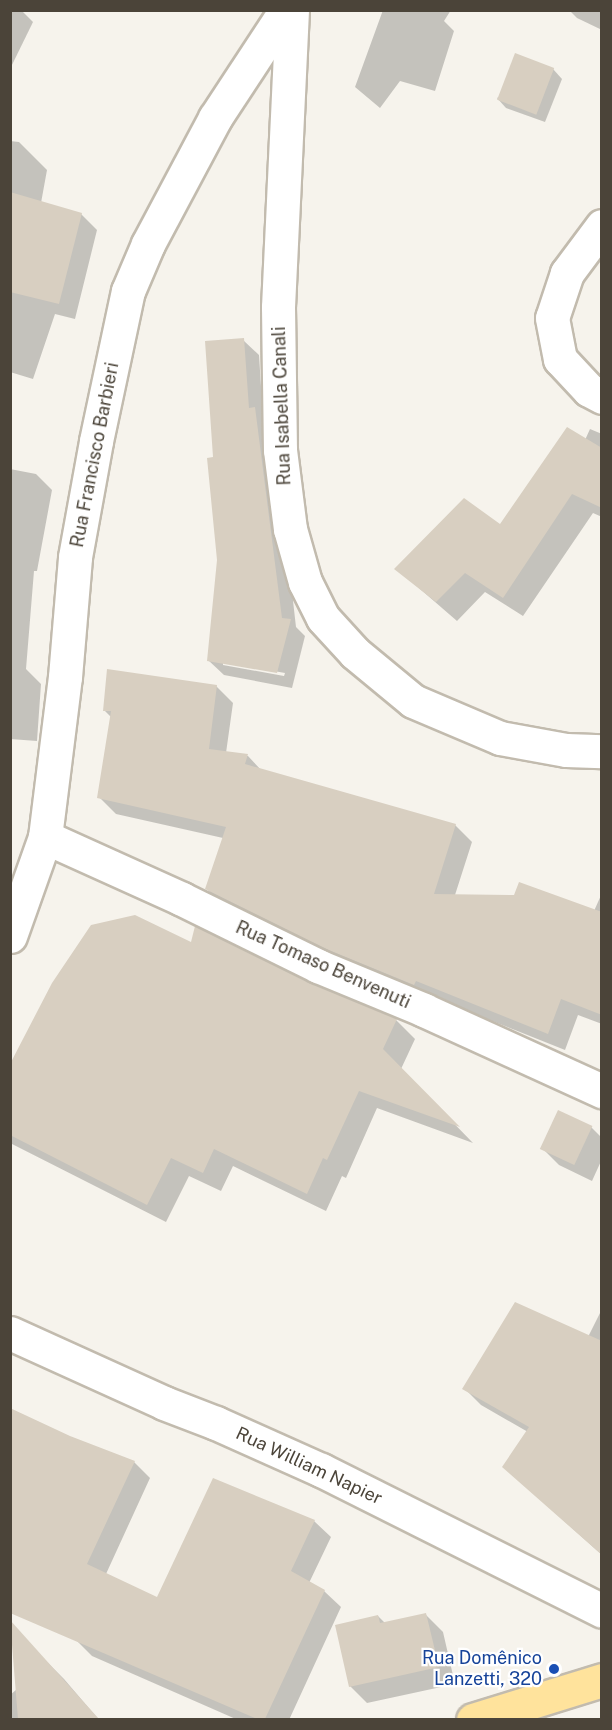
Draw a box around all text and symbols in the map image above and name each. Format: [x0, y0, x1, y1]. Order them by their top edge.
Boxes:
street label: Rua Isabella Canali [268, 326, 296, 486]
street label: Rua Francisco Barbieri [66, 361, 124, 549]
street label: Rua Tomaso Benvenuti [232, 917, 414, 1013]
street label: Rua William Napier [232, 1423, 386, 1509]
place label: Rua Domênico Lanzetti, 320 [422, 1648, 542, 1690]
marker: Rua Domênico Lanzetti, 320 [547, 1662, 561, 1676]

